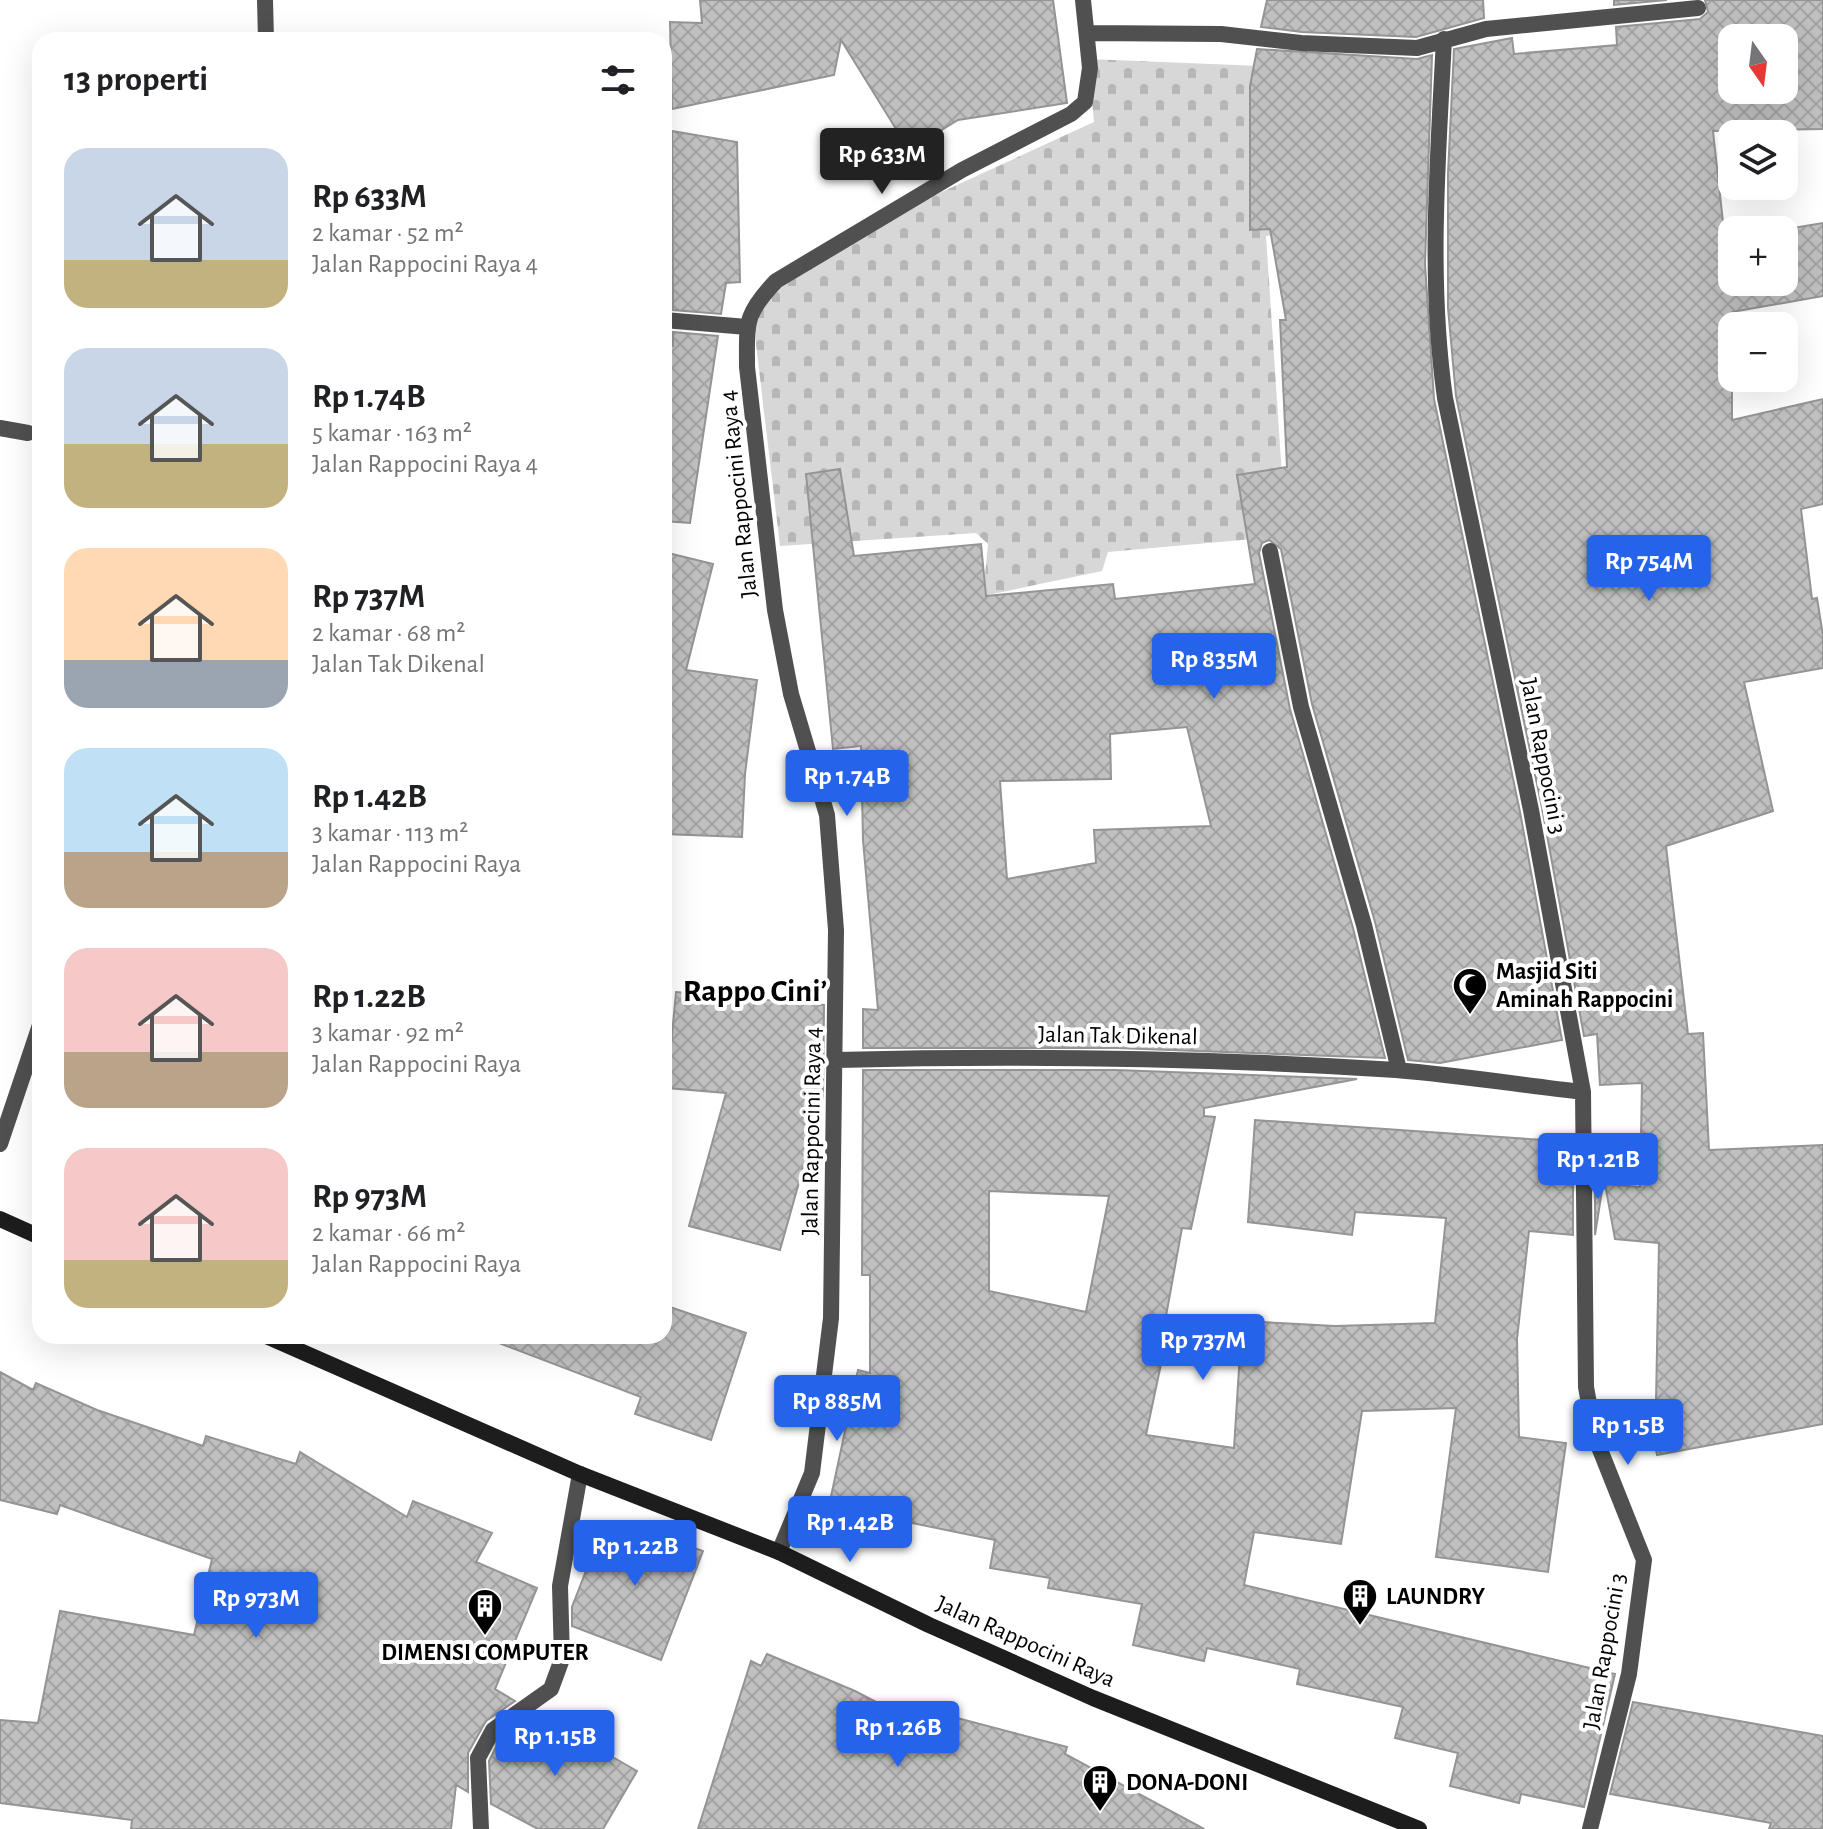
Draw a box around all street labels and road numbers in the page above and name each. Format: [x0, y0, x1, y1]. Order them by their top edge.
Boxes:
street label: Jalan Rappocini Raya 4 [716, 389, 762, 599]
street label: Jalan Rappocini 3 [1516, 676, 1570, 836]
street label: Jalan Tak Dikenal [1038, 1023, 1198, 1049]
street label: Jalan Rappocini Raya 4 [798, 1027, 826, 1236]
street label: Jalan Rappocini 3 [1579, 1571, 1631, 1731]
street label: Jalan Rappocini Raya [933, 1592, 1119, 1692]

